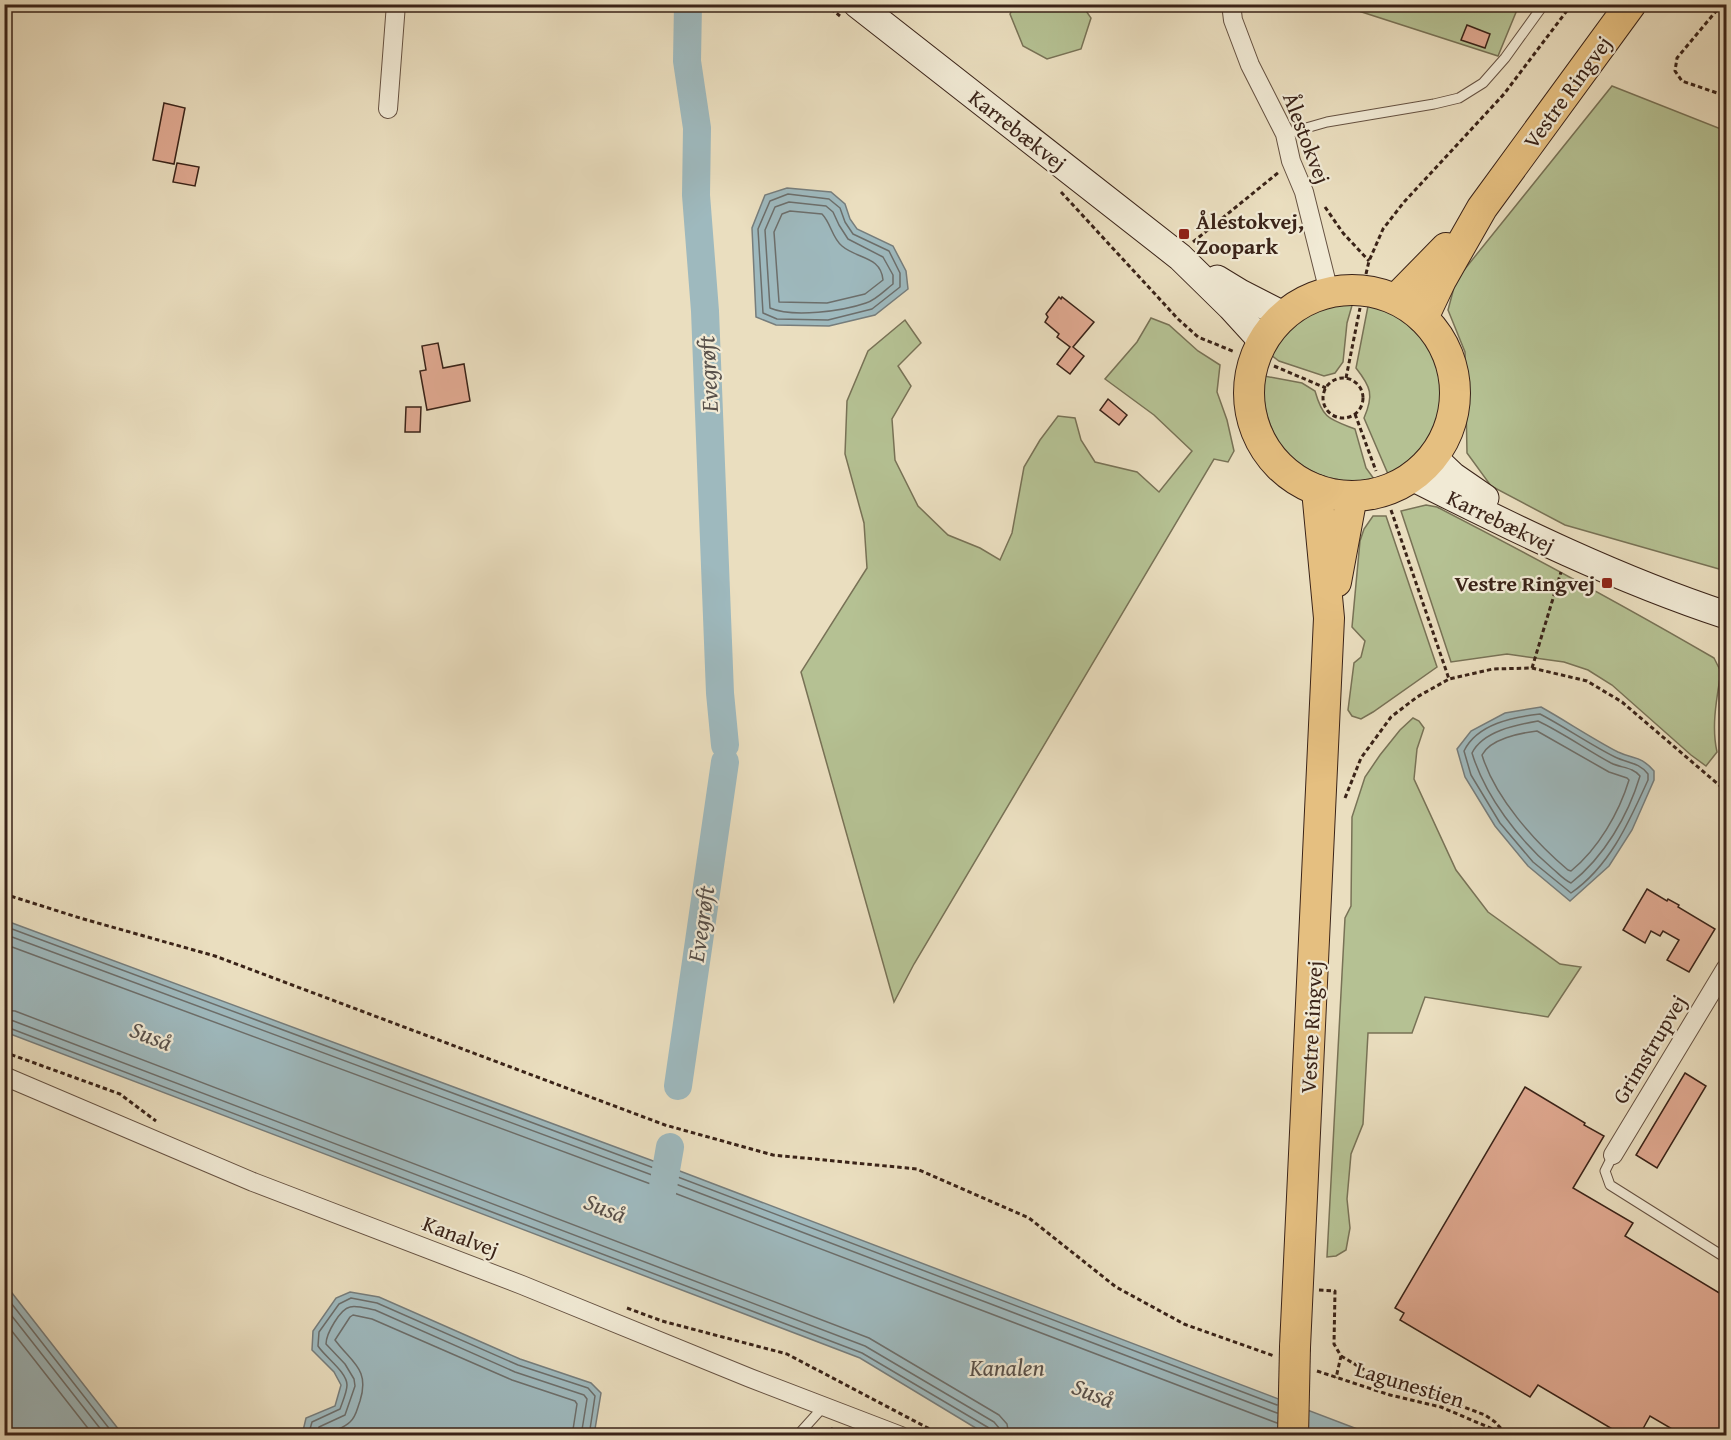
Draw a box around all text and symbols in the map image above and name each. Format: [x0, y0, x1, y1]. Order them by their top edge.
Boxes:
street label: Vestre Ringvej [1515, 29, 1619, 155]
street label: Karrebækvej [962, 82, 1074, 178]
street label: Ålestokvej [1275, 88, 1339, 188]
place label: Ålestokvej, Zoopark [1196, 205, 1304, 262]
marker: Ålestokvej, Zoopark [1177, 227, 1191, 241]
water label: Evegrøft [688, 335, 727, 414]
street label: Karrebækvej [1442, 481, 1560, 561]
place label: Vestre Ringvej [1454, 567, 1595, 599]
marker: Vestre Ringvej [1600, 576, 1614, 590]
water label: Evegrøft [678, 883, 723, 965]
street label: Vestre Ringvej [1292, 960, 1330, 1094]
street label: Grimstrupvej [1604, 988, 1694, 1110]
water label: Suså [125, 1012, 177, 1060]
water label: Suså [579, 1184, 631, 1232]
street label: Kanalvej [418, 1207, 504, 1265]
water label: Kanalen [968, 1350, 1045, 1385]
street label: Lagunestien [1352, 1352, 1469, 1416]
water label: Suså [1067, 1369, 1119, 1417]

